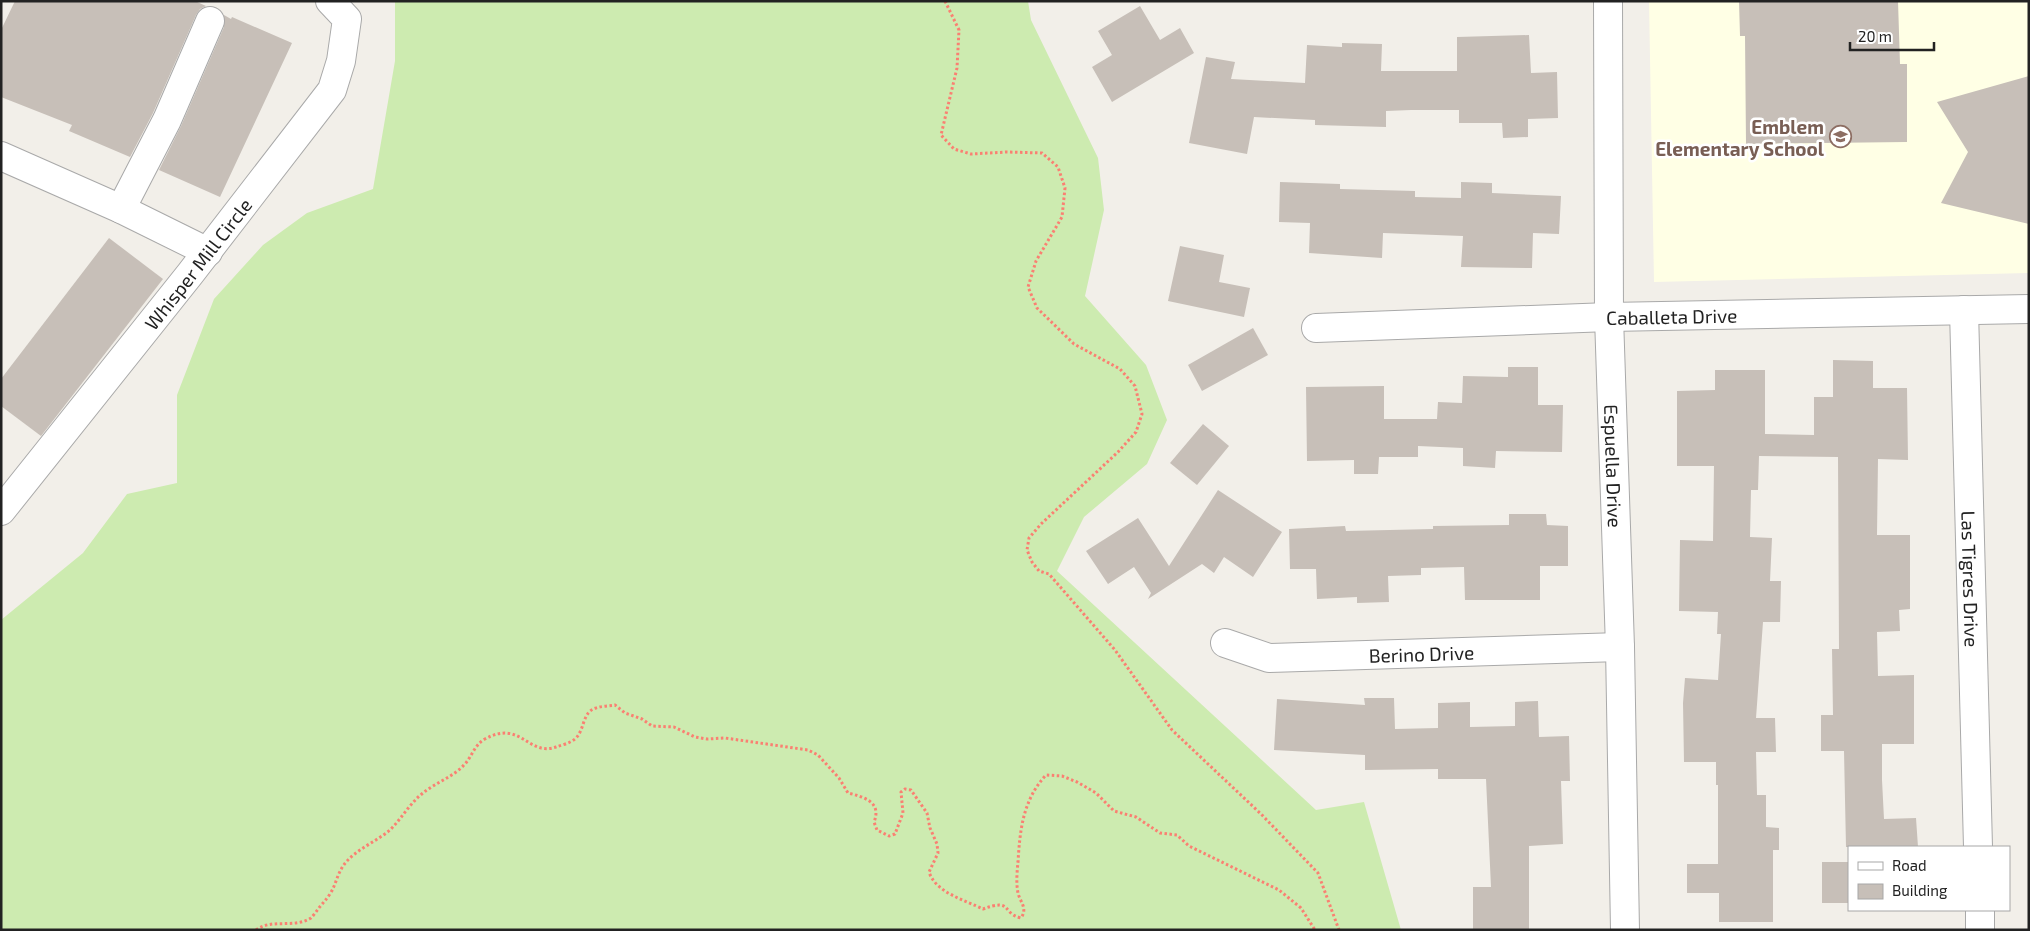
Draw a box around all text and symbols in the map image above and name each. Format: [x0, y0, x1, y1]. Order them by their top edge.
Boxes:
scale bar [1850, 20, 1934, 52]
text: 20 m [1858, 27, 1892, 45]
place label: Emblem Elementary School [1655, 115, 1825, 161]
school or university icon: Emblem Elementary School [1828, 125, 1852, 149]
street label: Whisper Mill Circle [139, 193, 256, 334]
street label: Caballeta Drive [1606, 303, 1738, 329]
street label: Espuella Drive [1600, 404, 1628, 528]
street label: Las Tigres Drive [1958, 510, 1984, 648]
street label: Berino Drive [1368, 640, 1475, 666]
legend [1848, 846, 2010, 911]
text: Road [1892, 856, 1927, 874]
text: Building [1892, 881, 1948, 899]

